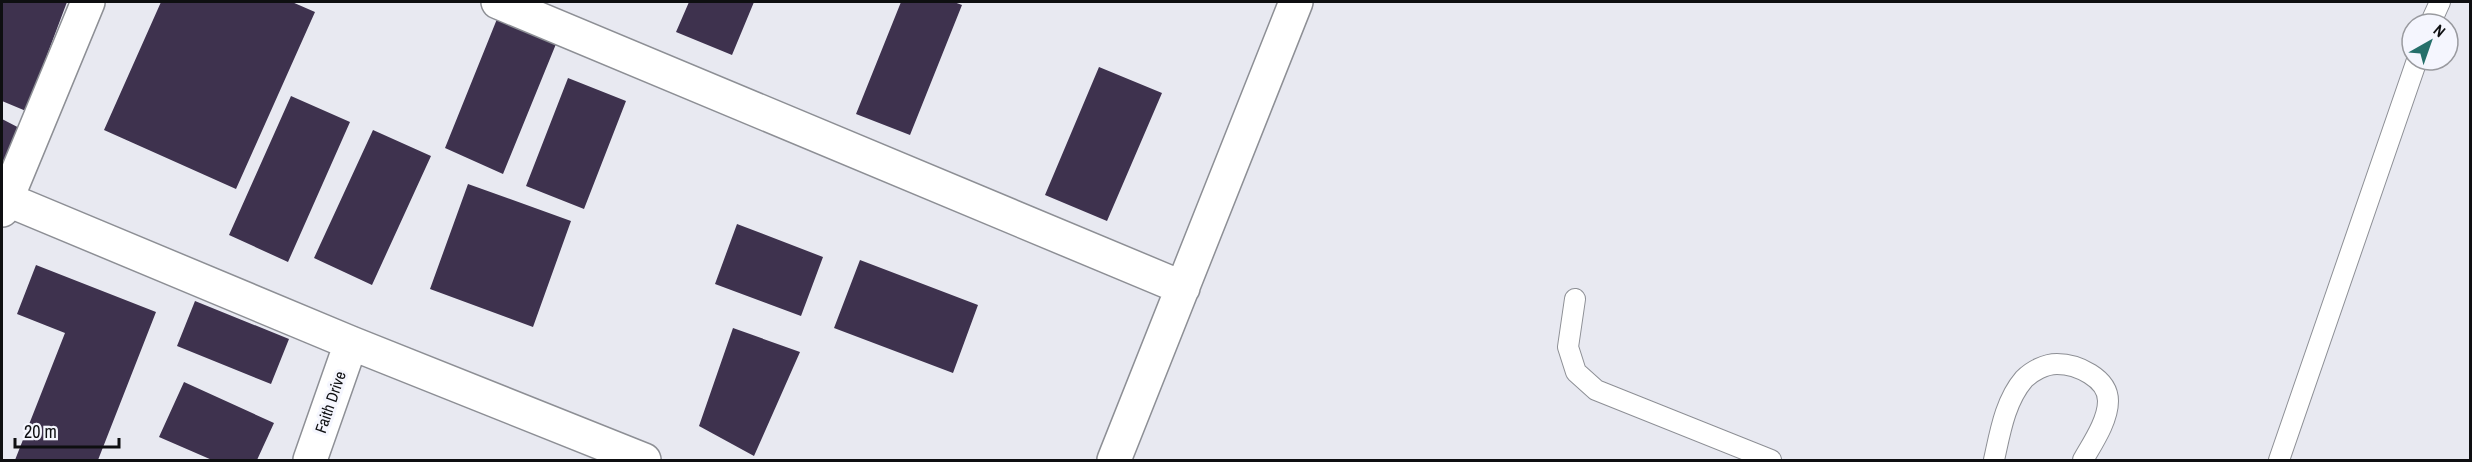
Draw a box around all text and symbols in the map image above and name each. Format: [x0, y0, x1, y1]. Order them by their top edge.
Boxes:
north arrow [2400, 12, 2460, 72]
text: N [2429, 19, 2450, 42]
street label: Faith Drive [309, 368, 351, 436]
scale bar [15, 411, 118, 449]
text: 20 m [24, 419, 57, 444]

